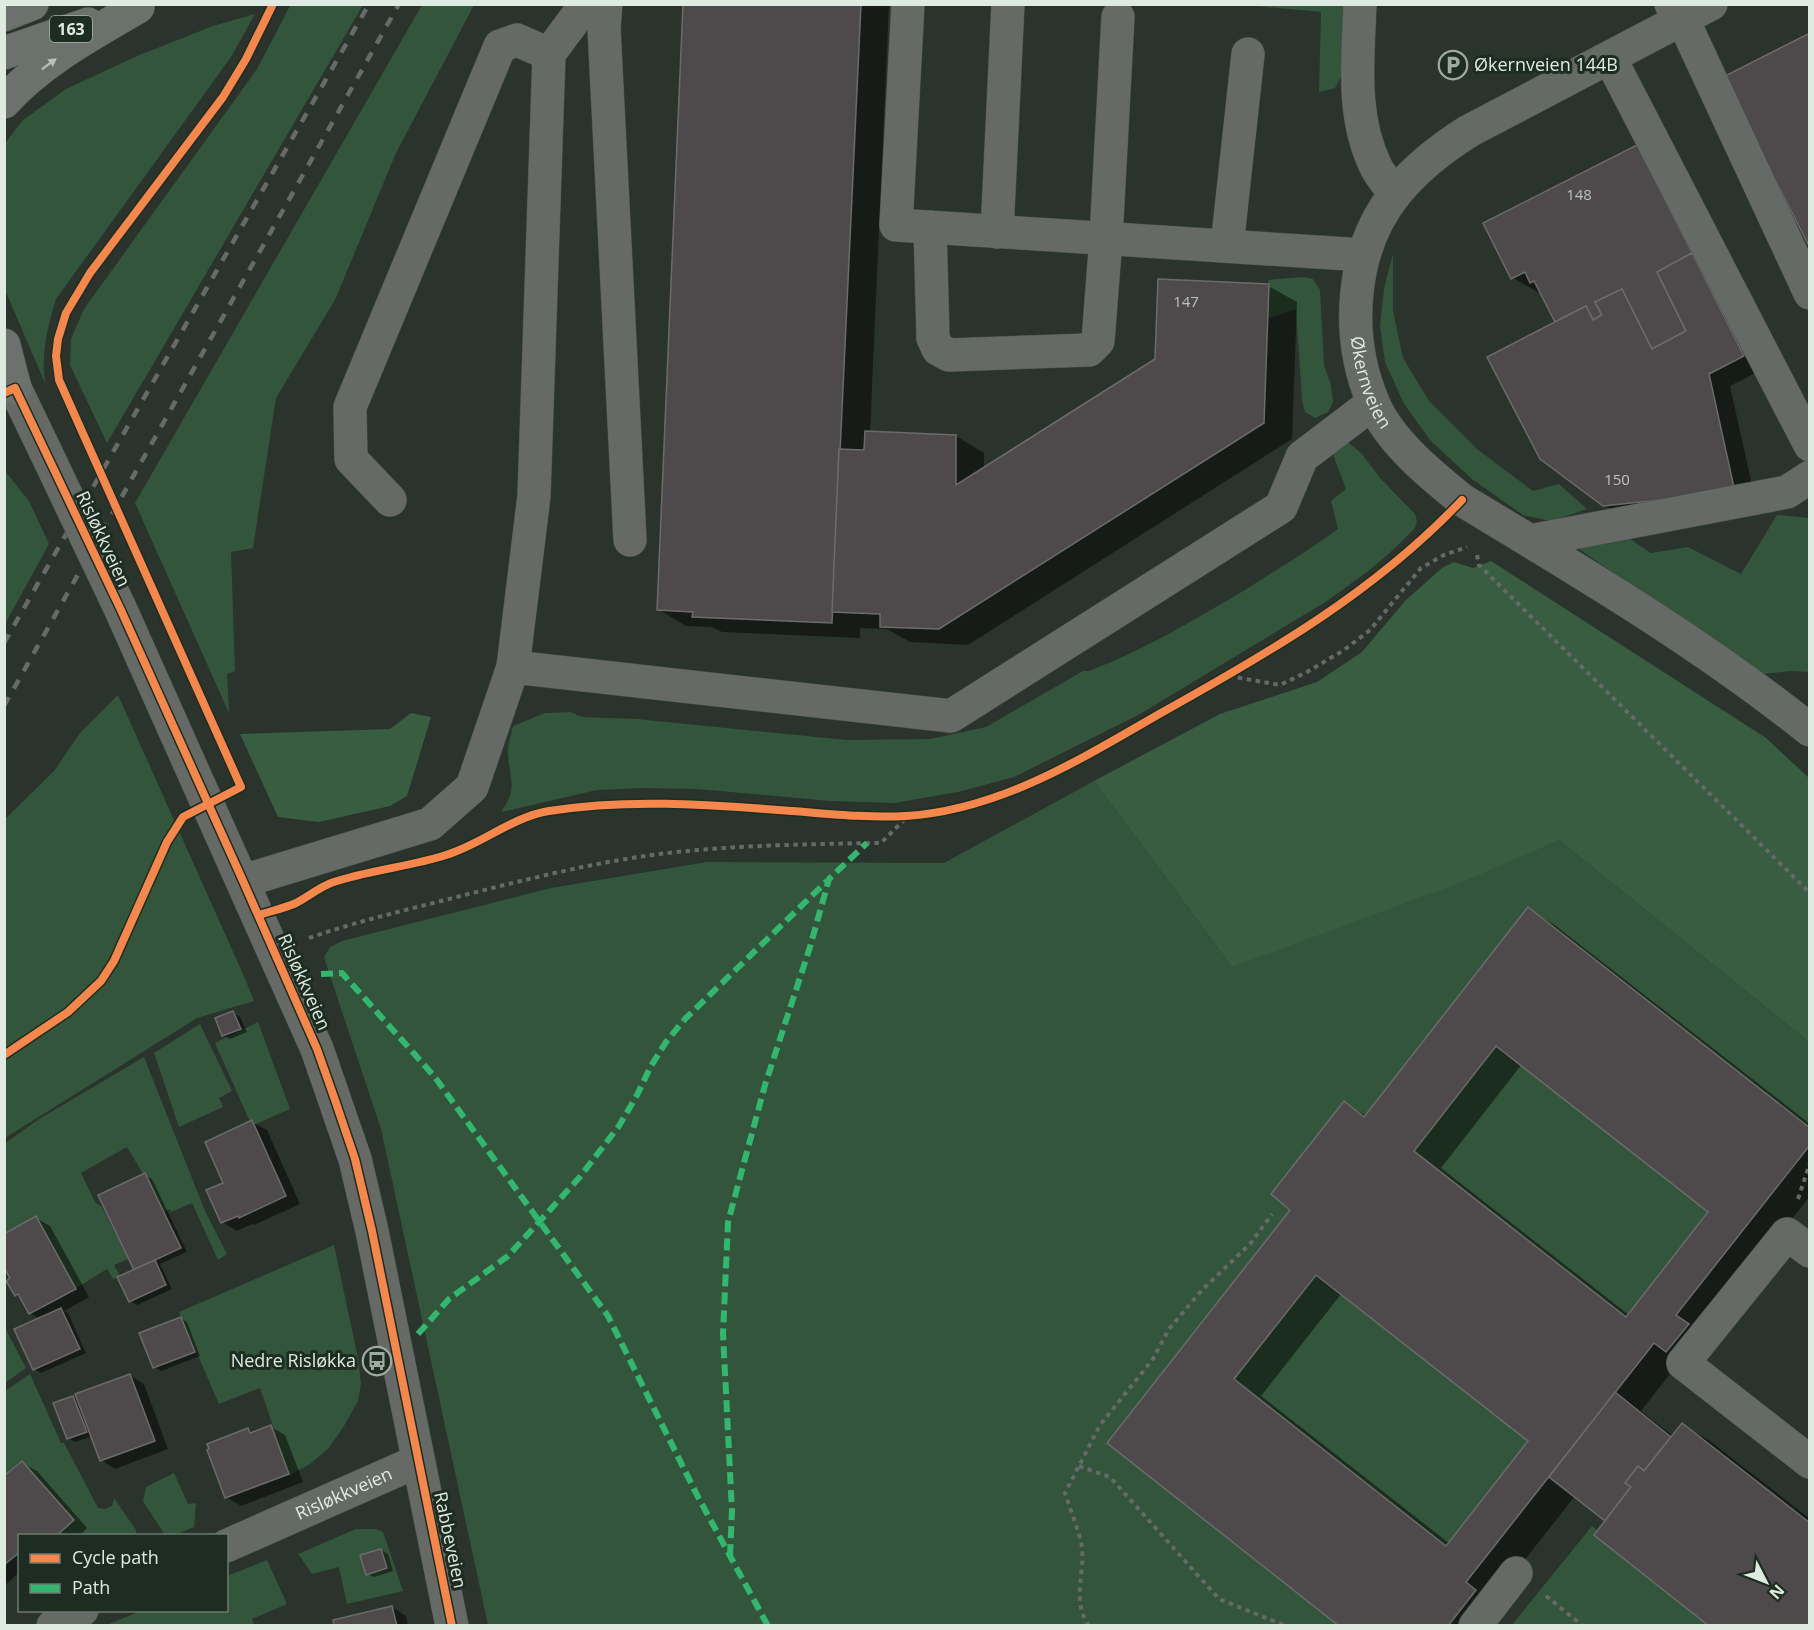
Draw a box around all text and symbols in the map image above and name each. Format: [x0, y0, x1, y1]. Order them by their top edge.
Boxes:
road number: 163 [50, 16, 92, 42]
parking icon: Økernveien 144B [1437, 49, 1469, 81]
place label: Økernveien 144B [1474, 52, 1618, 76]
one-way arrow [41, 58, 56, 70]
house number: 148 [1566, 184, 1592, 204]
house number: 147 [1173, 291, 1199, 311]
street label: Økernveien [1346, 335, 1398, 433]
house number: 150 [1604, 469, 1630, 489]
street label: Risløkkveien [71, 487, 137, 590]
street label: Risløkkveien [273, 930, 337, 1034]
bus stop icon: Nedre Risløkka [361, 1345, 393, 1377]
place label: Nedre Risløkka [231, 1348, 356, 1372]
street label: Risløkkveien [291, 1461, 396, 1525]
street label: Rabbeveien [429, 1489, 473, 1590]
legend [18, 1534, 228, 1612]
text: Cycle path [72, 1545, 159, 1569]
north arrow [1736, 1552, 1796, 1612]
text: Path [72, 1575, 110, 1599]
text: N [1765, 1580, 1790, 1604]

